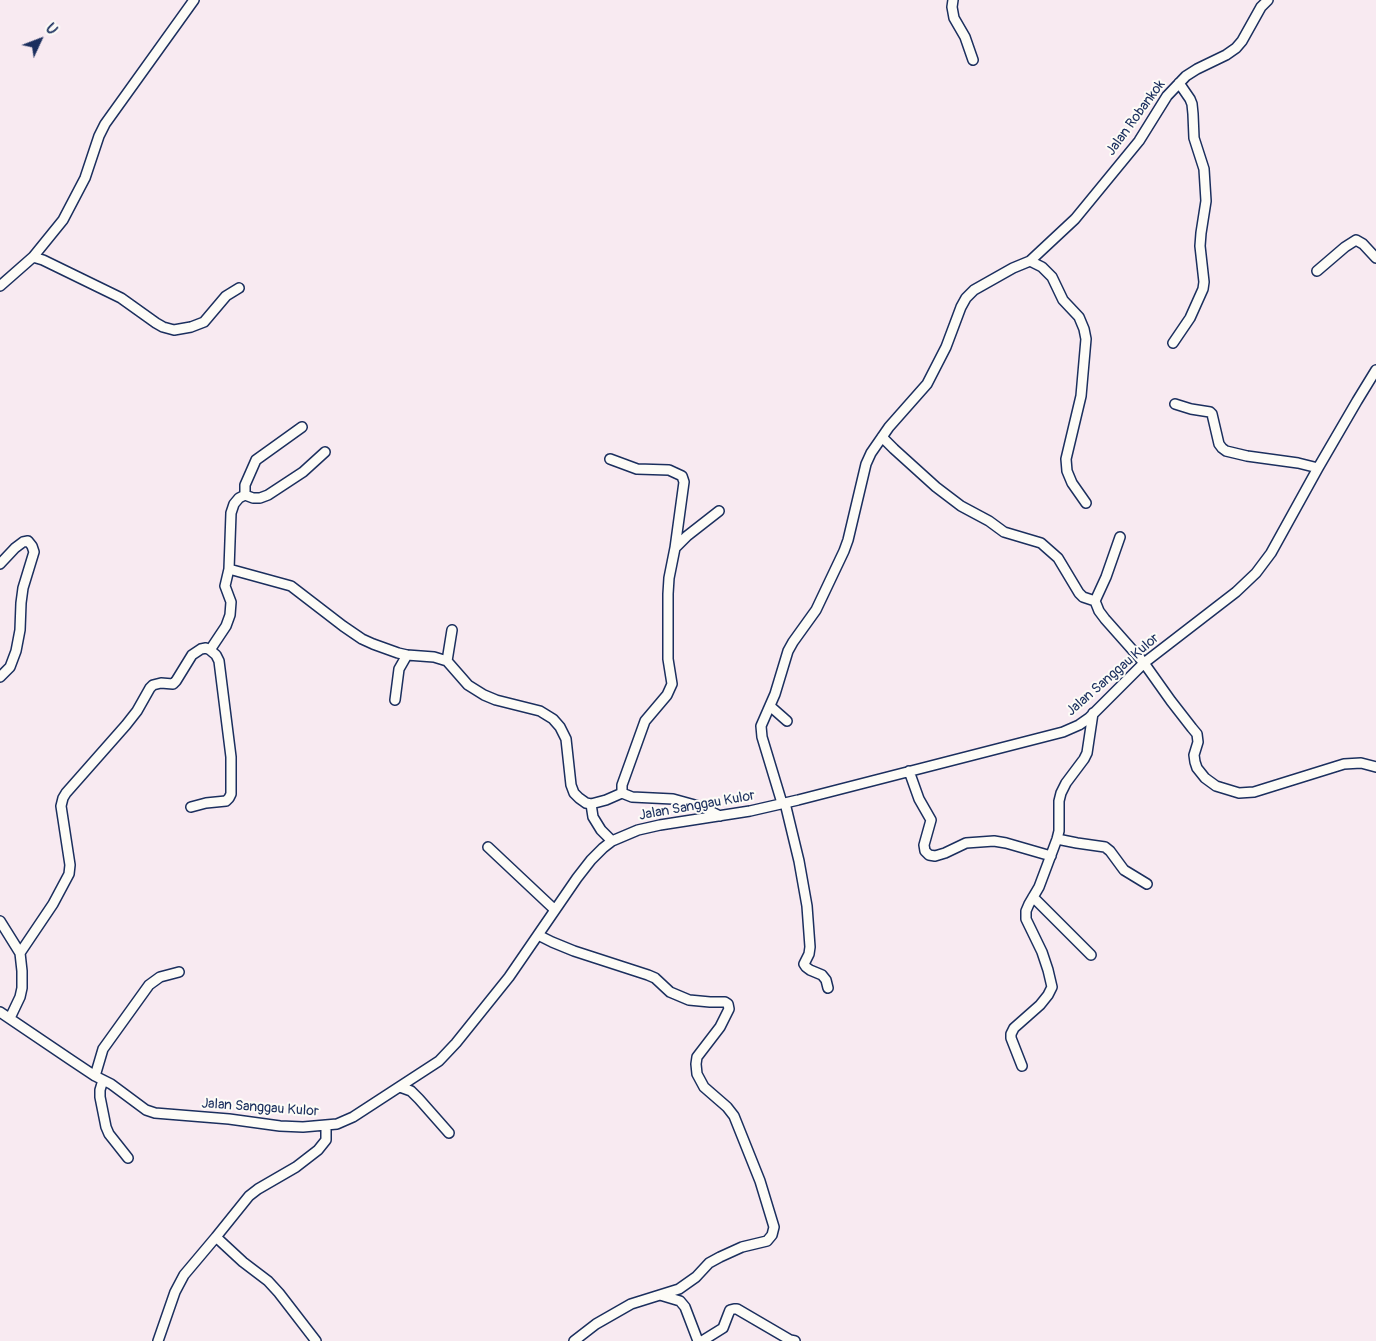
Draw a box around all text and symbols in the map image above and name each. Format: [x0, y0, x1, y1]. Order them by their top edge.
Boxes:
north arrow [15, 15, 65, 65]
text: U [42, 20, 61, 39]
street label: Jalan Robankok [1103, 77, 1169, 159]
street label: Jalan Sanggau Kulor [1063, 630, 1163, 720]
street label: Jalan Sanggau Kulor [638, 788, 756, 824]
street label: Jalan Sanggau Kulor [201, 1096, 319, 1120]

